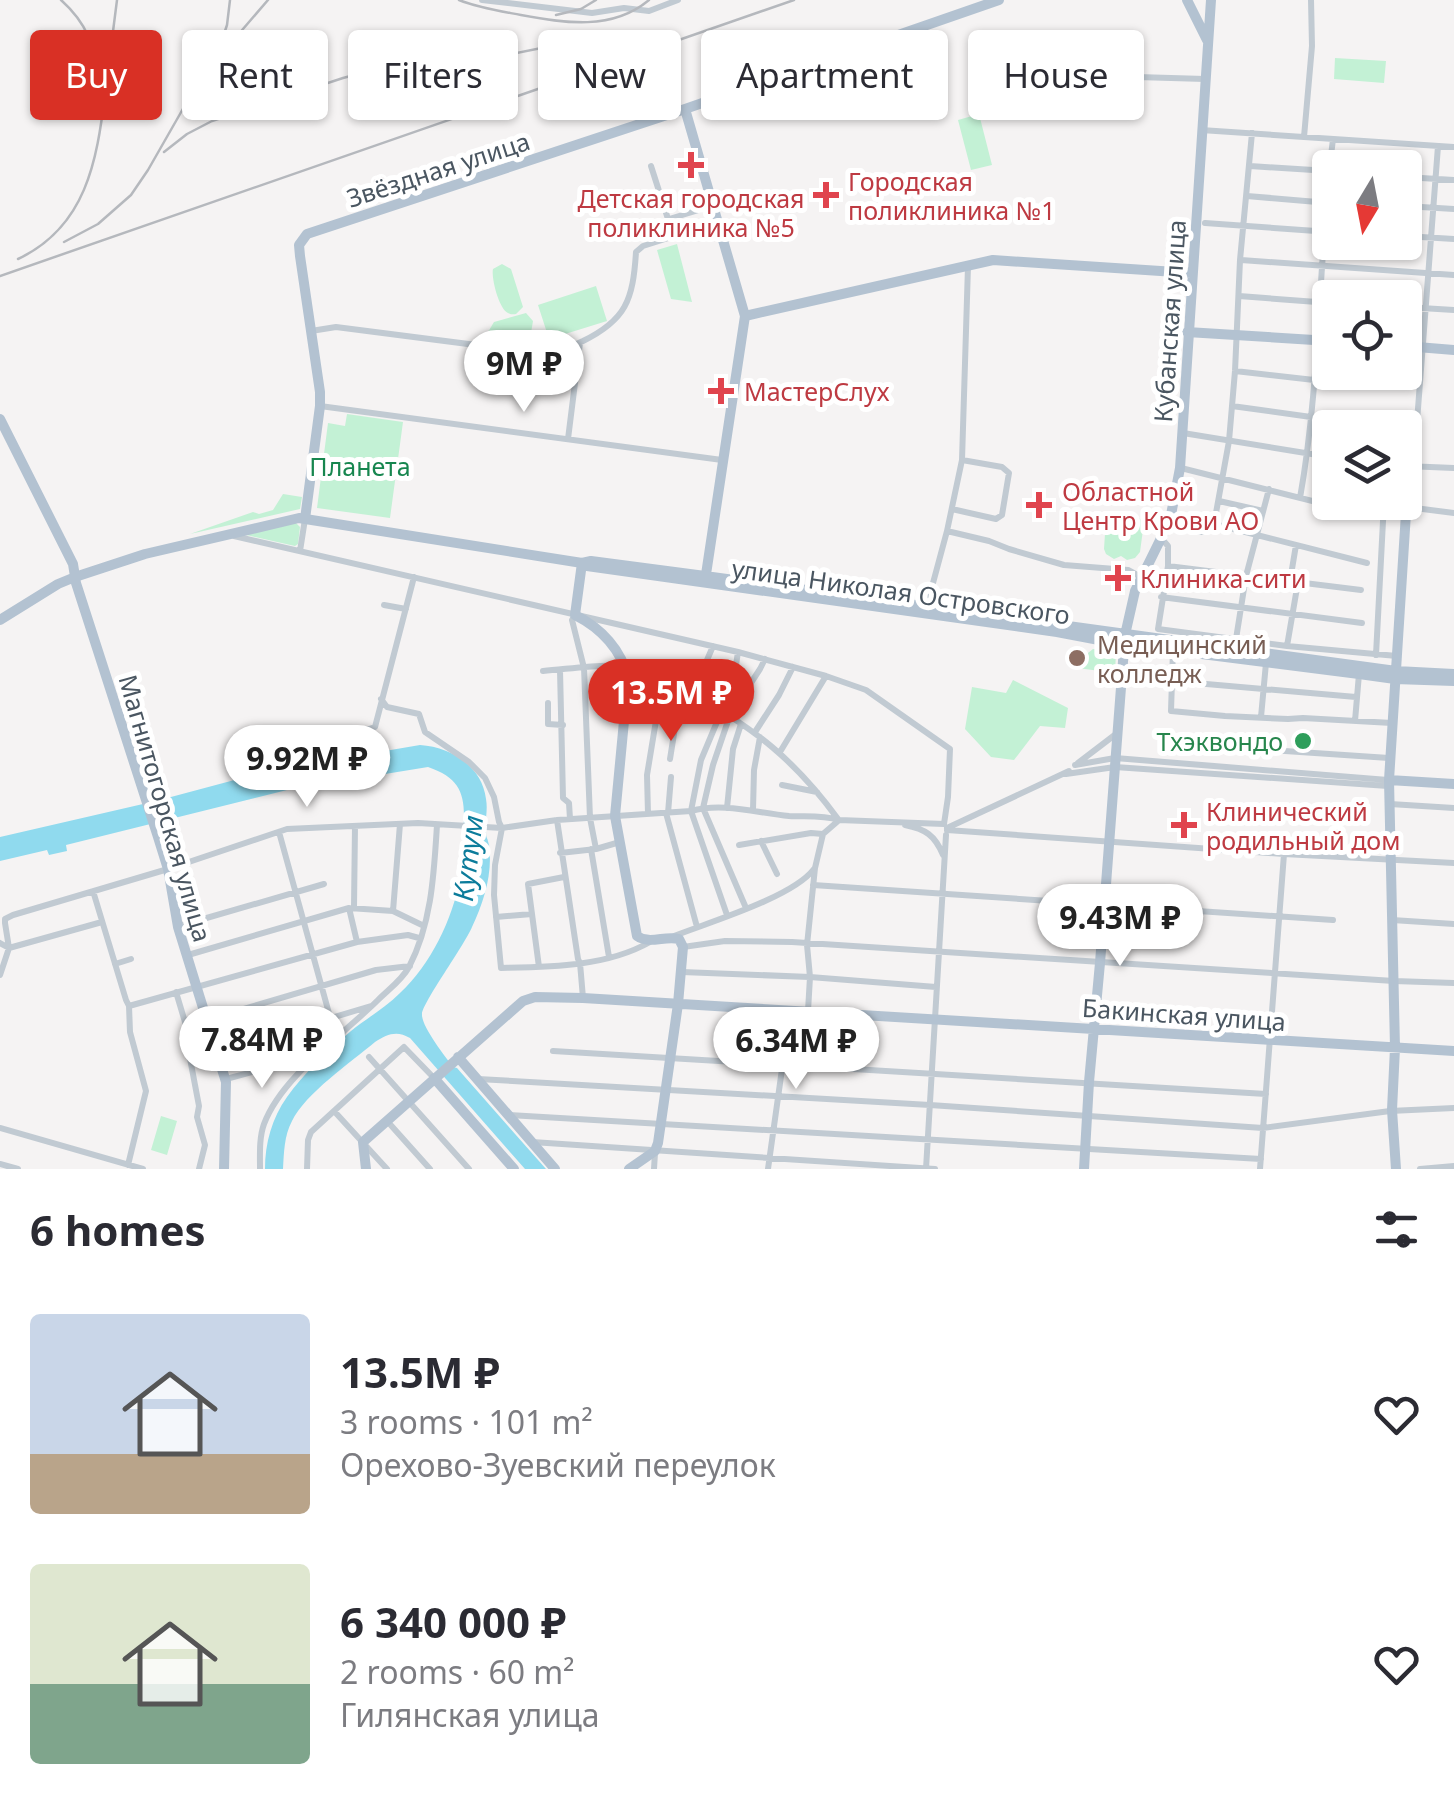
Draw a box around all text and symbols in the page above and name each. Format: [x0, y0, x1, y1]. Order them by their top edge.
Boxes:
chip: Buy [30, 30, 162, 120]
chip: Rent [182, 30, 328, 120]
chip: Filters [348, 30, 518, 120]
chip: New [538, 30, 681, 120]
chip: Apartment [701, 30, 948, 120]
chip: House [968, 30, 1144, 120]
street label: Звёздная улица [342, 123, 534, 215]
north arrow [1312, 150, 1422, 260]
map controls [1312, 150, 1422, 520]
marker: Детская городская поликлиника №5 [678, 152, 704, 178]
place label: Городская поликлиника №1 [848, 164, 1056, 227]
place label: Детская городская поликлиника №5 [577, 181, 805, 244]
marker: Городская поликлиника №1 [813, 182, 839, 208]
street label: Кубанская улица [1145, 219, 1193, 423]
button: locate [1312, 280, 1422, 390]
pin: 9M ₽ [465, 330, 583, 415]
text: 9M ₽ [486, 341, 562, 384]
place label: МастерСлух [744, 374, 890, 408]
marker: МастерСлух [708, 378, 734, 404]
button: layers [1312, 410, 1422, 520]
park label: Планета [309, 449, 411, 483]
place label: Областной Центр Крови АО [1062, 474, 1259, 537]
marker: Областной Центр Крови АО [1026, 492, 1052, 518]
street label: улица Николая Островского [730, 550, 1072, 632]
place label: Клиника-сити [1140, 561, 1306, 595]
marker: Клиника-сити [1105, 565, 1131, 591]
place label: Медицинский колледж [1097, 627, 1267, 690]
marker: Медицинский колледж [1066, 647, 1088, 669]
pin: 13.5M ₽ [579, 659, 763, 744]
text: 13.5M ₽ [610, 670, 732, 713]
street label: Магнитогорская улица [112, 671, 220, 945]
place label: Тхэквондо [1157, 724, 1283, 758]
pin: 9.92M ₽ [215, 725, 399, 810]
marker: Тхэквондо [1292, 730, 1314, 752]
text: 9.92M ₽ [246, 736, 368, 779]
place label: Клинический родильный дом [1206, 794, 1400, 857]
marker: Клинический родильный дом [1171, 812, 1197, 838]
water label: Кутум [443, 813, 491, 903]
pin: 9.43M ₽ [1028, 884, 1212, 969]
text: 9.43M ₽ [1059, 895, 1181, 938]
street label: Бакинская улица [1081, 990, 1287, 1038]
pin: 7.84M ₽ [170, 1006, 354, 1091]
pin: 6.34M ₽ [704, 1007, 888, 1092]
text: 7.84M ₽ [201, 1017, 323, 1060]
text: 6.34M ₽ [735, 1018, 857, 1061]
text: 6 homes [30, 1201, 206, 1258]
icon: filters [1369, 1202, 1424, 1257]
text: 13.5M ₽ [340, 1343, 500, 1400]
icon: home [110, 1354, 230, 1474]
icon: heart [1369, 1387, 1424, 1442]
text: 3 rooms · 101 m² [340, 1400, 593, 1443]
text: Орехово-Зуевский переулок [340, 1443, 776, 1486]
text: 6 340 000 ₽ [340, 1593, 566, 1650]
icon: home [110, 1604, 230, 1724]
icon: heart [1369, 1637, 1424, 1692]
text: 2 rooms · 60 m² [340, 1650, 574, 1693]
text: Гилянская улица [340, 1693, 600, 1736]

